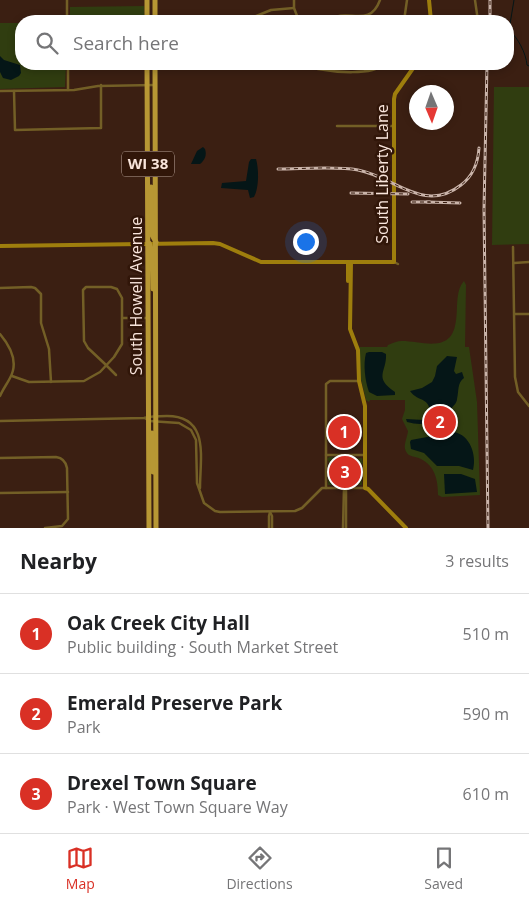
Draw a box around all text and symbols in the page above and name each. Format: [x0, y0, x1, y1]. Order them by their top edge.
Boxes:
search box [15, 15, 514, 70]
icon: search [33, 29, 61, 57]
text: Search here [73, 30, 179, 56]
north arrow [409, 85, 454, 130]
street label: South Liberty Lane [371, 104, 393, 244]
road number: WI 38 [122, 152, 174, 176]
street label: South Howell Avenue [125, 217, 147, 375]
your location [293, 229, 319, 255]
pin: 2 [424, 403, 456, 441]
pin: 1 [328, 413, 360, 451]
pin: 3 [329, 453, 361, 491]
text: Nearby [20, 547, 97, 575]
text: 3 results [445, 550, 509, 572]
text: Oak Creek City Hall [67, 610, 250, 636]
text: 1 [31, 623, 41, 645]
text: 510 m [463, 623, 509, 645]
text: Public building · South Market Street [67, 636, 338, 658]
text: Emerald Preserve Park [67, 690, 282, 716]
text: 2 [31, 703, 41, 725]
text: 590 m [463, 703, 509, 725]
text: Park [67, 716, 100, 738]
text: Drexel Town Square [67, 770, 257, 796]
text: 3 [31, 783, 41, 805]
text: 610 m [463, 783, 509, 805]
text: Park · West Town Square Way [67, 796, 288, 818]
tab: Map [66, 844, 95, 893]
tab: Directions [226, 844, 293, 893]
tab: Saved [424, 844, 463, 893]

